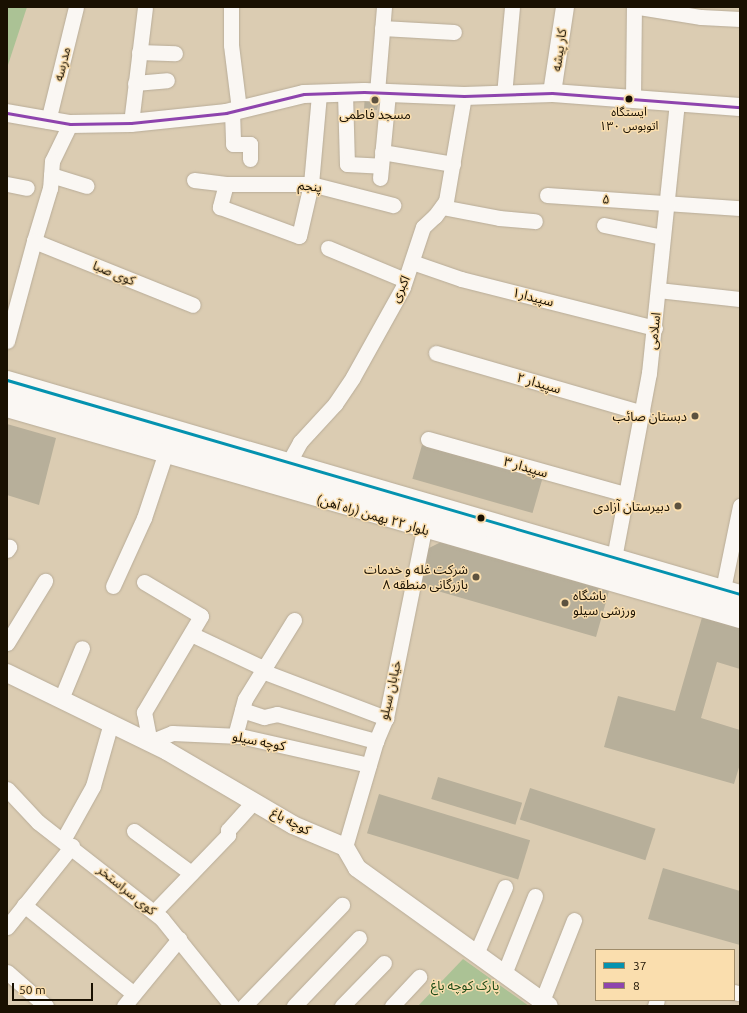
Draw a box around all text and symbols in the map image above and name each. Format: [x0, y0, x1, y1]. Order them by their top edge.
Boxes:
street label: کار پیشه [548, 28, 570, 72]
street label: مدرسه [50, 45, 74, 83]
marker: ایستگاه اتوبوس ۱۳۰ [624, 94, 634, 104]
marker: مسجد فاطمی [370, 95, 380, 105]
place label: ایستگاه اتوبوس ۱۳۰ [600, 105, 658, 133]
place label: مسجد فاطمی [339, 106, 411, 122]
street label: پنجم [297, 177, 323, 195]
street label: ۵ [602, 191, 610, 207]
street label: کوی صبا [91, 257, 137, 289]
street label: اکبری [387, 273, 413, 305]
street label: سپیدار۱ [511, 284, 555, 310]
street label: اسلامی [644, 312, 664, 350]
street label: سپیدار ۲ [515, 369, 563, 397]
place label: دبستان صائب [613, 408, 687, 424]
marker: دبستان صائب [690, 411, 700, 421]
street label: سپیدار ۳ [502, 453, 550, 481]
street label: بلوار ۲۲ بهمن (راه آهن) [315, 491, 431, 539]
place label: دبیرستان آزادی [593, 498, 670, 514]
marker: دبیرستان آزادی [673, 501, 683, 511]
unlabelled marker [476, 513, 486, 523]
place label: شرکت غله و خدمات بازرگانی منطقه ۸ [364, 562, 468, 593]
marker: شرکت غله و خدمات بازرگانی منطقه ۸ [471, 572, 481, 582]
place label: باشگاه ورزشی سیلو [573, 588, 636, 619]
marker: باشگاه ورزشی سیلو [560, 598, 570, 608]
street label: خیابان سیلو [376, 659, 404, 721]
street label: کوچه سیلو [231, 728, 287, 754]
street label: کوچه باغ [269, 804, 313, 838]
street label: کوی سراستخر [95, 862, 159, 918]
legend [595, 949, 735, 1001]
text: 37 [633, 959, 647, 972]
scale bar [14, 975, 95, 1001]
park label: پارک کوچه باغ [431, 977, 499, 993]
text: 8 [633, 979, 640, 992]
text: 50 m [19, 983, 46, 996]

